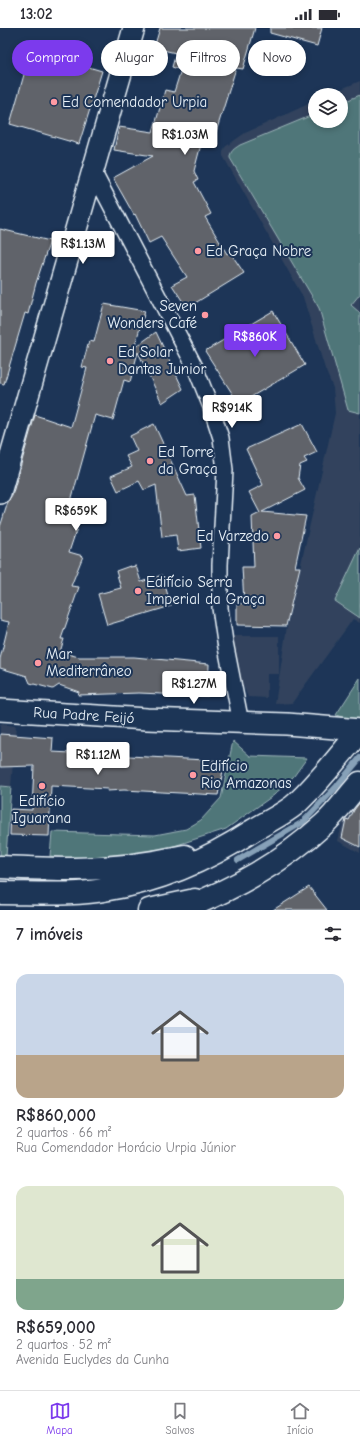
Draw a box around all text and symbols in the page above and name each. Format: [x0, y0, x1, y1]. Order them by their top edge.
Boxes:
text: 13:02 [20, 5, 52, 23]
chip: Comprar [12, 40, 93, 76]
chip: Alugar [101, 40, 168, 76]
chip: Filtros [176, 40, 240, 76]
chip: Novo [248, 40, 306, 76]
map controls [308, 88, 348, 128]
button: layers [308, 88, 348, 128]
place label: Ed Comendador Urpia [62, 93, 207, 111]
marker: Ed Comendador Urpia [49, 97, 59, 107]
pin: R$1.03M [148, 122, 222, 156]
text: R$1.03M [161, 127, 209, 142]
pin: R$1.13M [46, 231, 120, 265]
text: R$1.13M [61, 236, 105, 251]
place label: Ed Graça Nobre [206, 242, 312, 260]
marker: Ed Graça Nobre [193, 246, 203, 256]
place label: Seven Wonders Café [107, 297, 197, 332]
marker: Seven Wonders Café [200, 310, 210, 320]
pin: R$860K [222, 324, 288, 358]
text: R$860K [233, 329, 277, 344]
place label: Ed Solar Dantas Junior [118, 343, 206, 378]
marker: Ed Solar Dantas Junior [105, 356, 115, 366]
pin: R$914K [199, 395, 265, 429]
text: R$914K [212, 400, 252, 415]
place label: Ed Torre da Graça [158, 443, 218, 478]
marker: Ed Torre da Graça [145, 456, 155, 466]
pin: R$659K [43, 498, 109, 532]
text: R$659K [54, 503, 98, 518]
place label: Ed Varzedo [197, 527, 269, 545]
marker: Ed Varzedo [272, 531, 282, 541]
place label: Edifício Serra Imperial da Graça [146, 573, 265, 608]
marker: Edifício Serra Imperial da Graça [133, 586, 143, 596]
place label: Mar Mediterrâneo [46, 645, 132, 680]
marker: Mar Mediterrâneo [33, 658, 43, 668]
pin: R$1.27M [157, 671, 231, 705]
text: R$1.27M [171, 676, 217, 691]
street label: Rua Padre Feijó [33, 703, 135, 727]
pin: R$1.12M [61, 742, 135, 776]
text: R$1.12M [76, 747, 120, 762]
place label: Edifício Rio Amazonas [201, 757, 292, 792]
marker: Edifício Rio Amazonas [188, 770, 198, 780]
marker: Edifício Iguarana [37, 781, 47, 791]
place label: Edifício Iguarana [13, 792, 71, 827]
icon: filters [322, 923, 344, 945]
text: 7 imóveis [16, 925, 83, 944]
icon: home [144, 1000, 216, 1072]
text: R$860,000 [16, 1106, 96, 1125]
text: 2 quartos · 66 m² [16, 1125, 111, 1140]
text: Rua Comendador Horácio Urpia Júnior [16, 1140, 236, 1155]
icon: home [144, 1212, 216, 1284]
text: R$659,000 [16, 1318, 95, 1337]
text: 2 quartos · 52 m² [16, 1337, 111, 1352]
text: Avenida Euclydes da Cunha [16, 1352, 169, 1367]
tab: Mapa [46, 1400, 73, 1437]
tab: Salvos [166, 1400, 194, 1437]
tab: Início [287, 1400, 314, 1437]

